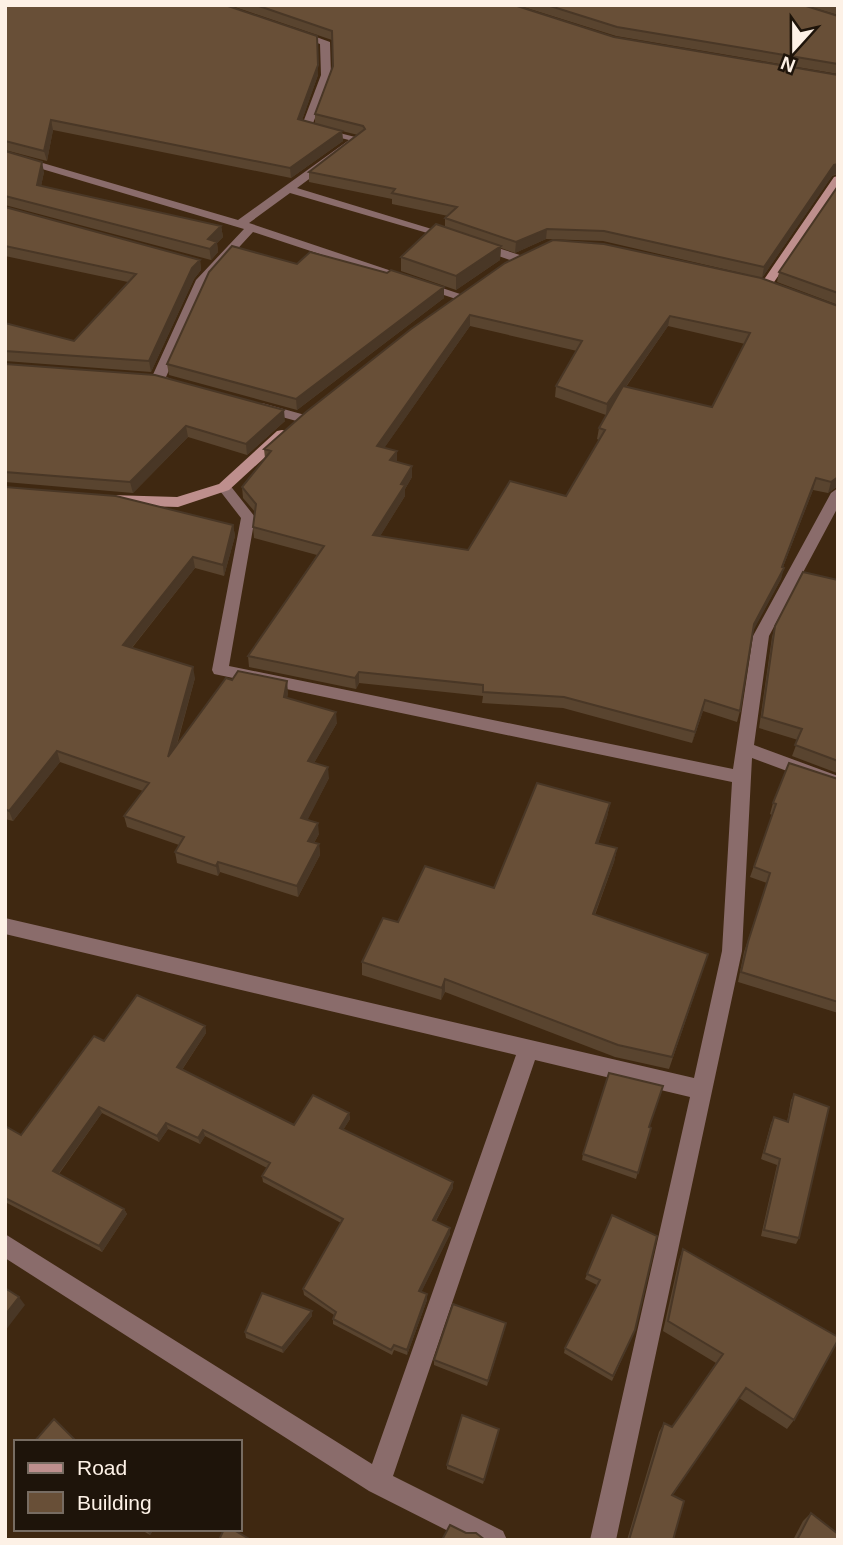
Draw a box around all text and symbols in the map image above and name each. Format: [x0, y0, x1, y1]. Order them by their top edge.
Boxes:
north arrow [759, 14, 829, 84]
text: N [778, 52, 798, 77]
legend [14, 1440, 242, 1531]
text: Road [77, 1456, 127, 1479]
text: Building [77, 1491, 152, 1514]

